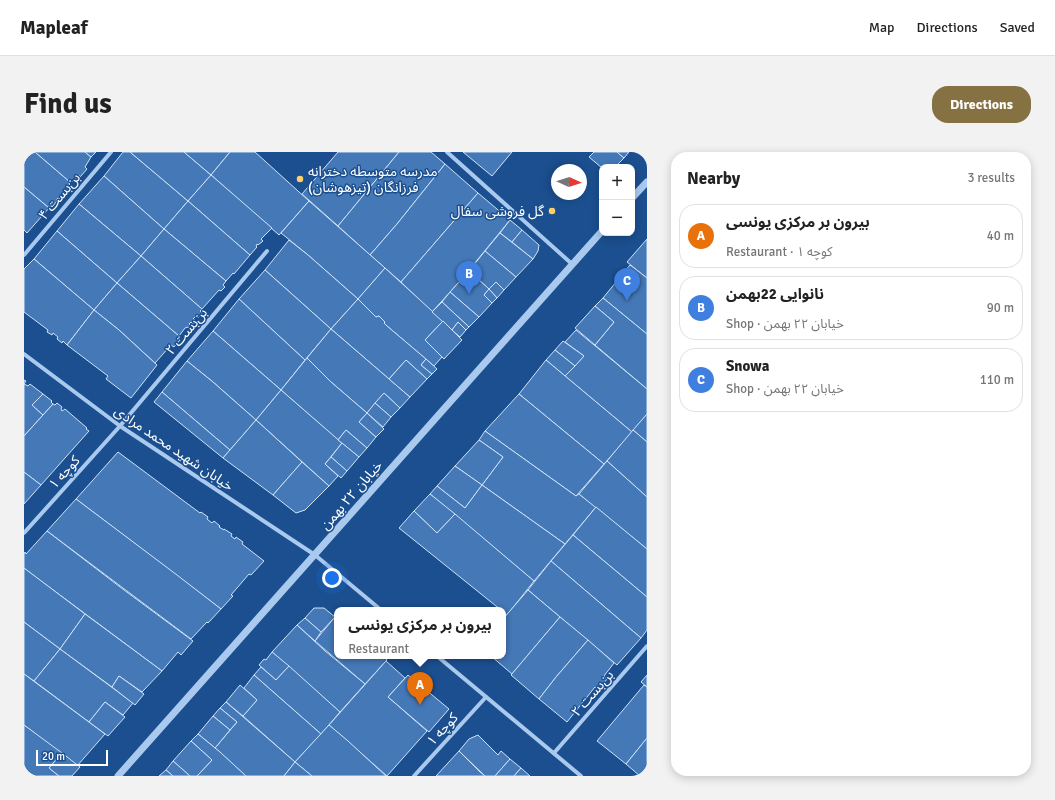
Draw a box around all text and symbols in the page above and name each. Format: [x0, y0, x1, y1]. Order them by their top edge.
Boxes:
text: Mapleaf [20, 16, 88, 40]
text: Map [869, 19, 895, 36]
text: Directions [917, 19, 978, 36]
text: Saved [1000, 19, 1035, 36]
button: Directions [932, 86, 1031, 123]
text: Find us [24, 87, 112, 121]
place label: مدرسه متوسطه دخترانه فرزانگان (تیزهوشان) [308, 163, 438, 196]
north arrow [551, 164, 587, 200]
map controls [599, 164, 635, 236]
button: + [599, 164, 635, 200]
text: Nearby [687, 168, 740, 189]
street label: بن‌بست ۴ [35, 169, 84, 223]
text: 3 results [967, 170, 1015, 186]
marker: مدرسه متوسطه دخترانه فرزانگان (تیزهوشان) [295, 174, 305, 184]
button: − [599, 200, 635, 236]
place label: گل فروشی سفال [451, 203, 544, 220]
marker: گل فروشی سفال [547, 206, 557, 216]
text: بیرون بر مرکزی یونسی [726, 213, 870, 231]
text: A [697, 228, 705, 244]
text: 40 m [987, 228, 1014, 244]
text: Restaurant · کوچه ۱ [726, 244, 832, 260]
pin: B [456, 261, 482, 294]
pin: C [614, 268, 640, 301]
text: نانوایی 22بهمن [726, 285, 824, 303]
text: B [697, 300, 705, 316]
text: 90 m [987, 300, 1014, 316]
street label: بن‌بست ۲ [162, 304, 211, 358]
text: Shop · خیابان ۲۲ بهمن [726, 316, 844, 332]
text: Snowa [726, 357, 769, 375]
text: C [697, 372, 705, 388]
text: 110 m [980, 372, 1014, 388]
text: Shop · خیابان ۲۲ بهمن [726, 381, 844, 397]
street label: خیابان شهید محمد مرادی [111, 402, 236, 495]
street label: کوچه ۱ [45, 452, 85, 493]
street label: خیابان ۲۲ بهمن [317, 457, 386, 533]
your location [322, 568, 342, 588]
popup [334, 607, 506, 659]
text: بیرون بر مرکزی یونسی [348, 616, 492, 634]
text: Restaurant [348, 641, 409, 657]
street label: بن‌بست ۲ [568, 666, 617, 720]
pin: A [407, 672, 433, 705]
street label: کوچه ۱ [423, 709, 463, 750]
scale bar [36, 748, 108, 767]
text: 20 m [42, 750, 65, 763]

